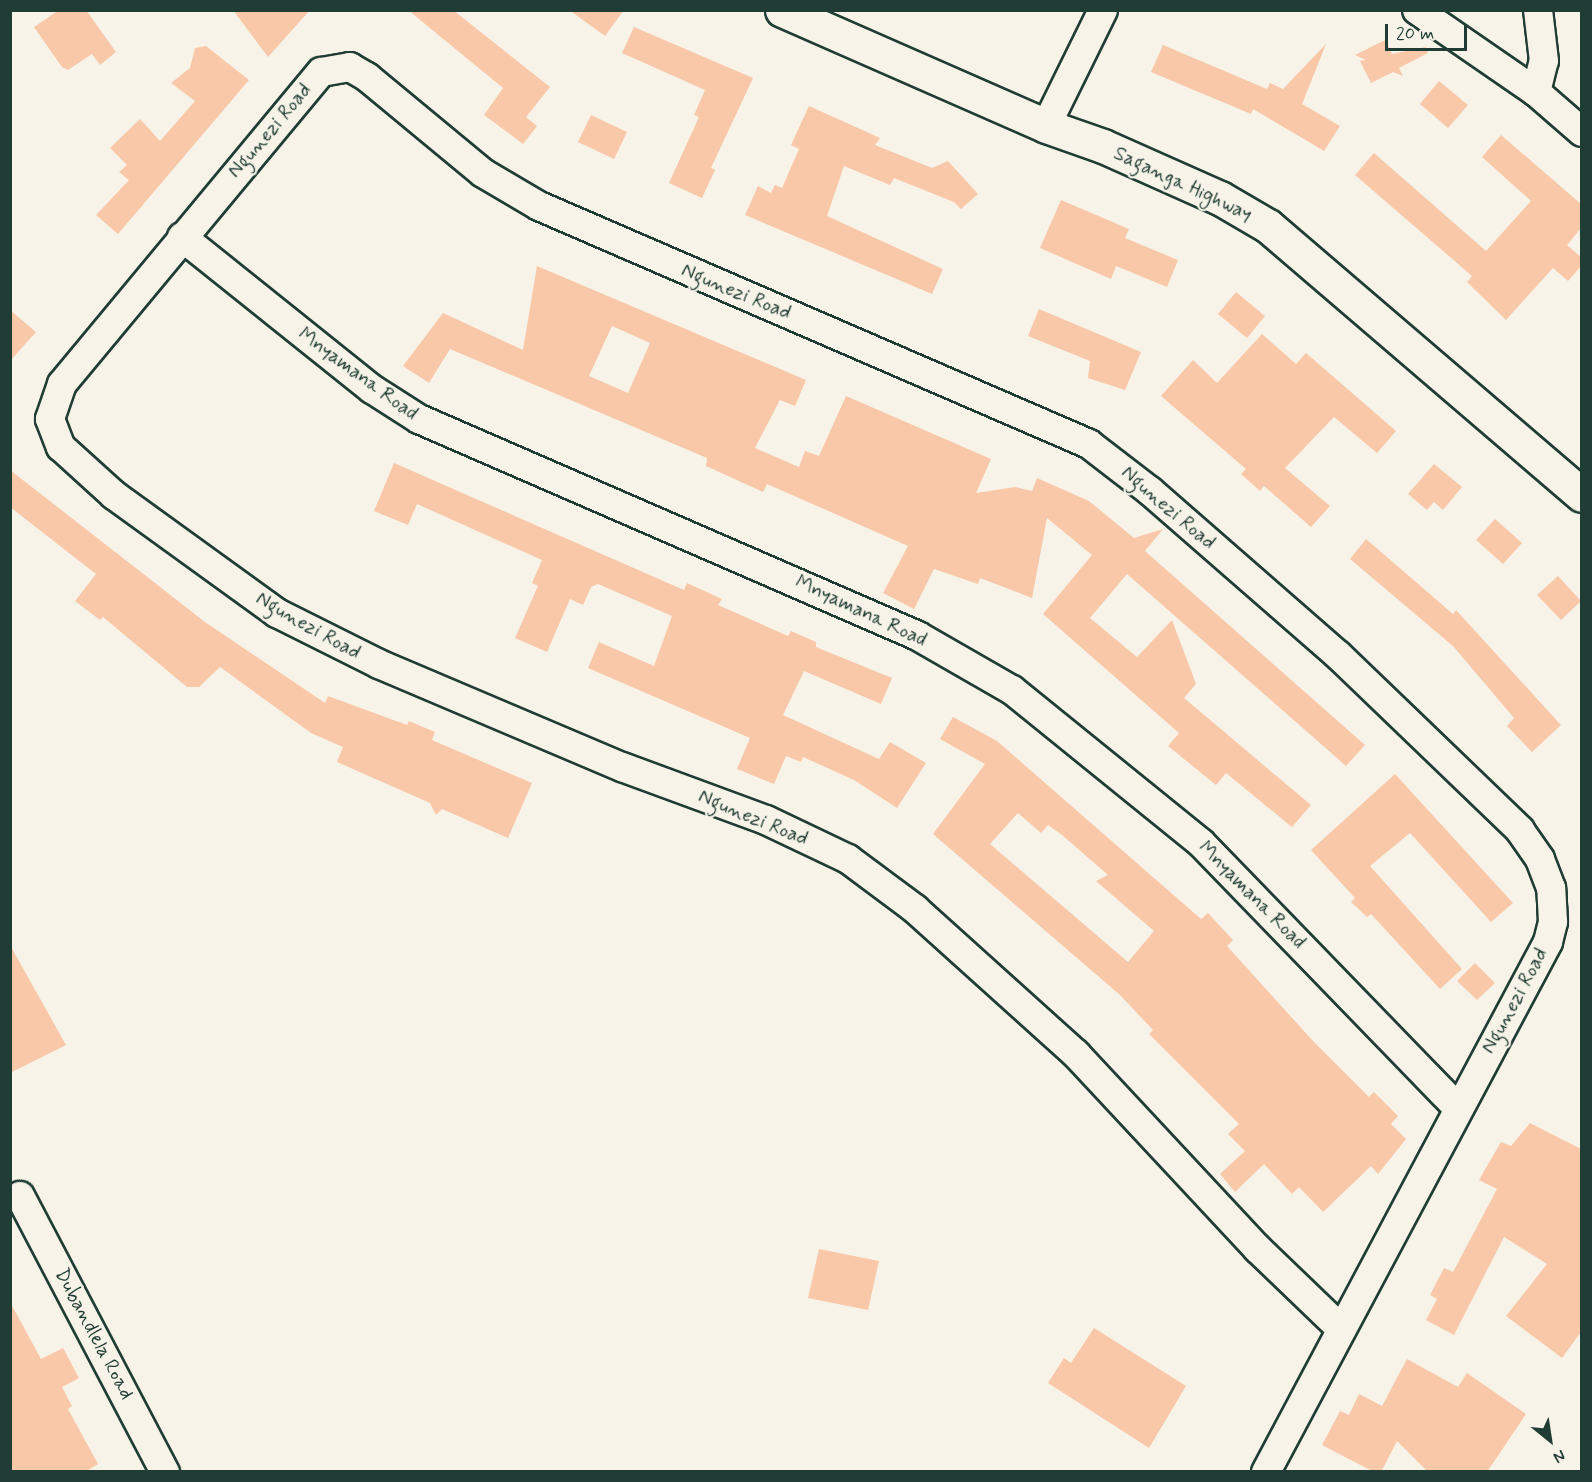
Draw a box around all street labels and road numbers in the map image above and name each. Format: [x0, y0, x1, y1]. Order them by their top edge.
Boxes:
street label: Ngunezi Road [223, 79, 317, 183]
street label: Saganga Highway [1109, 141, 1257, 227]
street label: Ngunezi Road [677, 259, 795, 325]
street label: Mnyamana Road [294, 323, 422, 425]
street label: Ngunezi Road [1116, 461, 1220, 555]
street label: Mnyamana Road [792, 570, 930, 652]
street label: Ngunezi Road [251, 587, 365, 665]
street label: Ngunezi Road [694, 785, 812, 851]
street label: Mnyamana Road [1193, 836, 1311, 954]
street label: Ngunezi Road [1477, 944, 1553, 1058]
street label: Dubandlela Road [50, 1265, 138, 1403]

